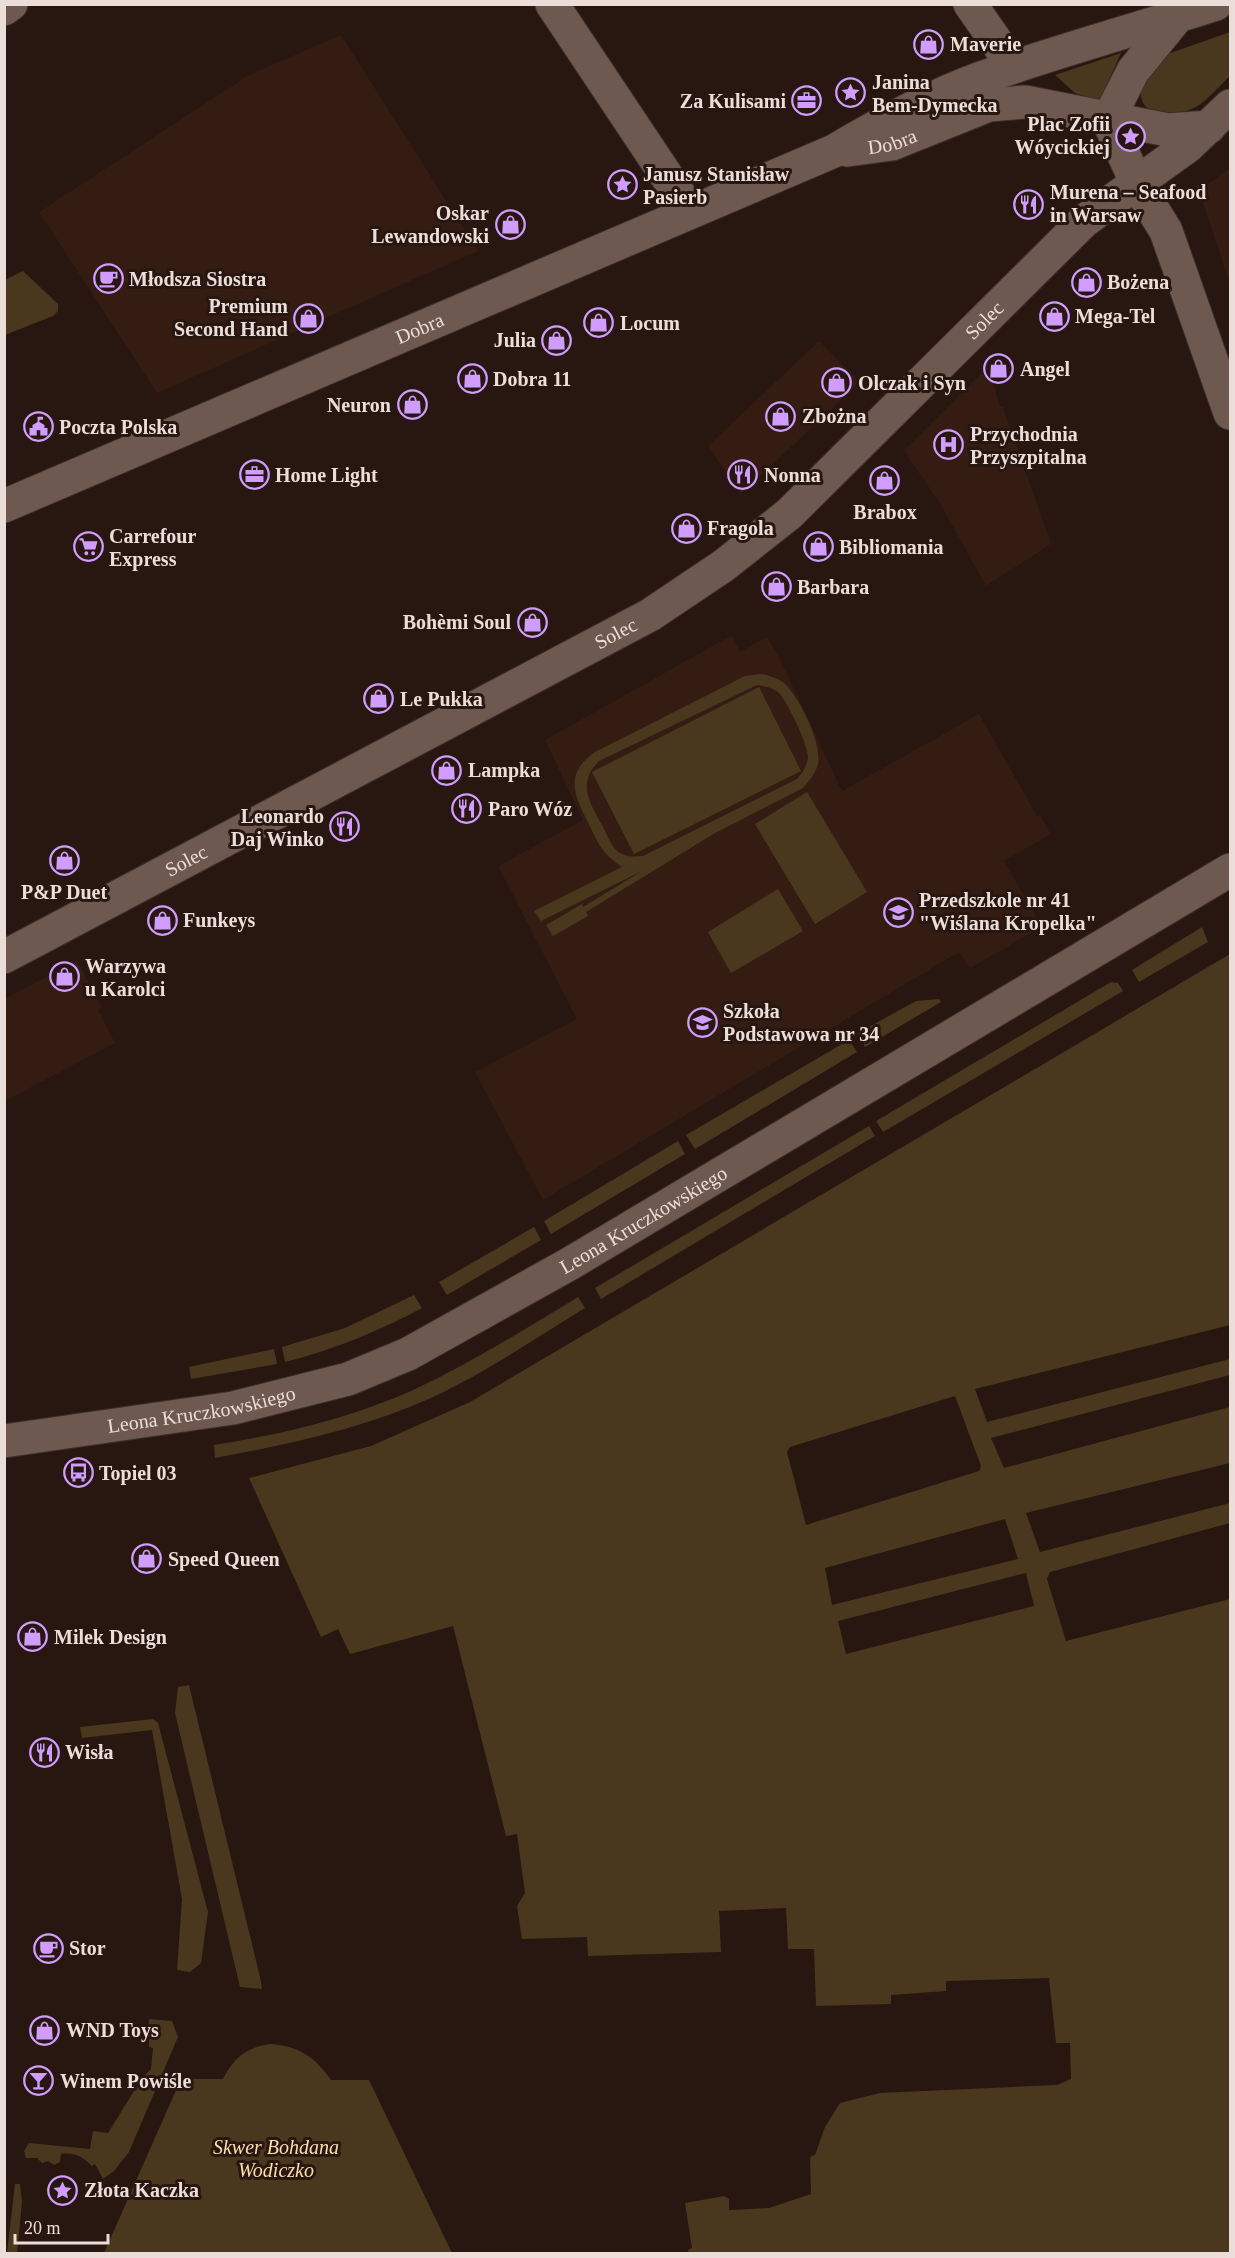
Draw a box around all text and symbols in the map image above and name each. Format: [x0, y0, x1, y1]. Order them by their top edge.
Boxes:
shop icon: Maverie [913, 28, 945, 60]
place label: Maverie [950, 33, 1021, 55]
place label: Janina Bem-Dymecka [872, 71, 998, 117]
place icon: Janina Bem-Dymecka [835, 77, 867, 109]
office icon: Za Kulisami [791, 85, 823, 117]
place label: Za Kulisami [680, 90, 786, 112]
place label: Plac Zofii Wóycickiej [1014, 113, 1110, 159]
place icon: Plac Zofii Wóycickiej [1115, 120, 1147, 152]
street label: Dobra [866, 124, 920, 158]
place label: Janusz Stanisław Pasierb [643, 163, 790, 208]
place icon: Janusz Stanisław Pasierb [606, 169, 638, 201]
place label: Murena – Seafood in Warsaw [1050, 181, 1206, 226]
restaurant icon: Murena – Seafood in Warsaw [1013, 188, 1045, 220]
place label: Oskar Lewandowski [371, 202, 489, 247]
shop icon: Oskar Lewandowski [494, 208, 526, 240]
cafe icon: Młodsza Siostra [92, 263, 124, 295]
shop icon: Bożena [1070, 266, 1102, 298]
place label: Młodsza Siostra [129, 268, 266, 290]
place label: Bożena [1107, 271, 1169, 293]
place label: Premium Second Hand [174, 295, 288, 340]
street label: Solec [961, 297, 1008, 344]
shop icon: Mega-Tel [1038, 300, 1070, 332]
shop icon: Premium Second Hand [293, 302, 325, 334]
place label: Mega-Tel [1075, 305, 1156, 328]
shop icon: Locum [583, 307, 615, 339]
street label: Dobra [392, 308, 447, 348]
place label: Locum [620, 312, 680, 334]
shop icon: Julia [541, 324, 573, 356]
place label: Julia [494, 329, 536, 351]
shop icon: Angel [983, 353, 1015, 385]
place label: Angel [1020, 358, 1070, 381]
shop icon: Dobra 11 [456, 363, 488, 395]
shop icon: Olczak i Syn [821, 367, 853, 399]
place label: Dobra 11 [493, 368, 571, 390]
place label: Olczak i Syn [858, 372, 966, 395]
shop icon: Neuron [396, 389, 428, 421]
place label: Neuron [327, 394, 391, 416]
shop icon: Zbożna [765, 400, 797, 432]
place label: Zbożna [802, 405, 866, 427]
public building icon: Poczta Polska [22, 411, 54, 443]
place label: Poczta Polska [59, 416, 177, 438]
place label: Przychodnia Przyszpitalna [970, 423, 1087, 469]
hospital icon: Przychodnia Przyszpitalna [933, 429, 965, 461]
office icon: Home Light [238, 459, 270, 491]
restaurant icon: Nonna [727, 459, 759, 491]
place label: Home Light [275, 464, 378, 487]
place label: Nonna [764, 464, 821, 486]
shop icon: Brabox [869, 465, 901, 497]
place label: Brabox [853, 501, 917, 523]
shop icon: Fragola [670, 512, 702, 544]
place label: Fragola [707, 517, 774, 540]
place label: Carrefour Express [109, 525, 196, 571]
supermarket icon: Carrefour Express [72, 531, 104, 563]
shop icon: Bibliomania [802, 531, 834, 563]
place label: Bibliomania [839, 536, 943, 558]
shop icon: Barbara [760, 571, 792, 603]
place label: Barbara [797, 576, 869, 598]
shop icon: Bohèmi Soul [516, 606, 548, 638]
place label: Bohèmi Soul [403, 611, 511, 633]
street label: Solec [591, 613, 640, 653]
shop icon: Le Pukka [363, 683, 395, 715]
place label: Le Pukka [400, 688, 483, 710]
shop icon: Lampka [431, 754, 463, 786]
place label: Lampka [468, 759, 540, 782]
restaurant icon: Paro Wóz [451, 793, 483, 825]
place label: Paro Wóz [488, 798, 572, 820]
place label: Leonardo Daj Winko [231, 805, 324, 851]
restaurant icon: Leonardo Daj Winko [329, 811, 361, 843]
street label: Solec [161, 840, 211, 881]
shop icon: P&P Duet [48, 845, 80, 877]
place label: P&P Duet [21, 881, 107, 903]
place label: Przedszkole nr 41 "Wiślana Kropelka" [919, 889, 1097, 935]
school or university icon: Przedszkole nr 41 "Wiślana Kropelka" [882, 896, 914, 928]
shop icon: Funkeys [146, 904, 178, 936]
place label: Funkeys [183, 909, 255, 932]
place label: Warzywa u Karolci [85, 955, 166, 1000]
shop icon: Warzywa u Karolci [48, 961, 80, 993]
place label: Szkoła Podstawowa nr 34 [723, 1000, 879, 1045]
school or university icon: Szkoła Podstawowa nr 34 [686, 1006, 718, 1038]
street label: Leona Kruczkowskiego [556, 1162, 731, 1278]
street label: Leona Kruczkowskiego [106, 1382, 298, 1437]
bus stop icon: Topiel 03 [62, 1457, 94, 1489]
place label: Topiel 03 [99, 1462, 177, 1485]
shop icon: Speed Queen [131, 1543, 163, 1575]
place label: Speed Queen [168, 1548, 280, 1571]
shop icon: Milek Design [17, 1621, 49, 1653]
place label: Milek Design [54, 1626, 167, 1649]
restaurant icon: Wisła [28, 1736, 60, 1768]
place label: Wisła [65, 1741, 114, 1763]
cafe icon: Stor [32, 1932, 64, 1964]
place label: Stor [69, 1937, 106, 1959]
shop icon: WND Toys [29, 2014, 61, 2046]
place label: WND Toys [66, 2019, 159, 2042]
bar icon: Winem Powiśle [23, 2065, 55, 2097]
place label: Winem Powiśle [60, 2070, 191, 2092]
park label: Skwer Bohdana Wodiczko [213, 2136, 339, 2181]
place icon: Złota Kaczka [47, 2174, 79, 2206]
place label: Złota Kaczka [84, 2179, 199, 2201]
scale bar [15, 2207, 108, 2245]
text: 20 m [24, 2218, 61, 2238]

